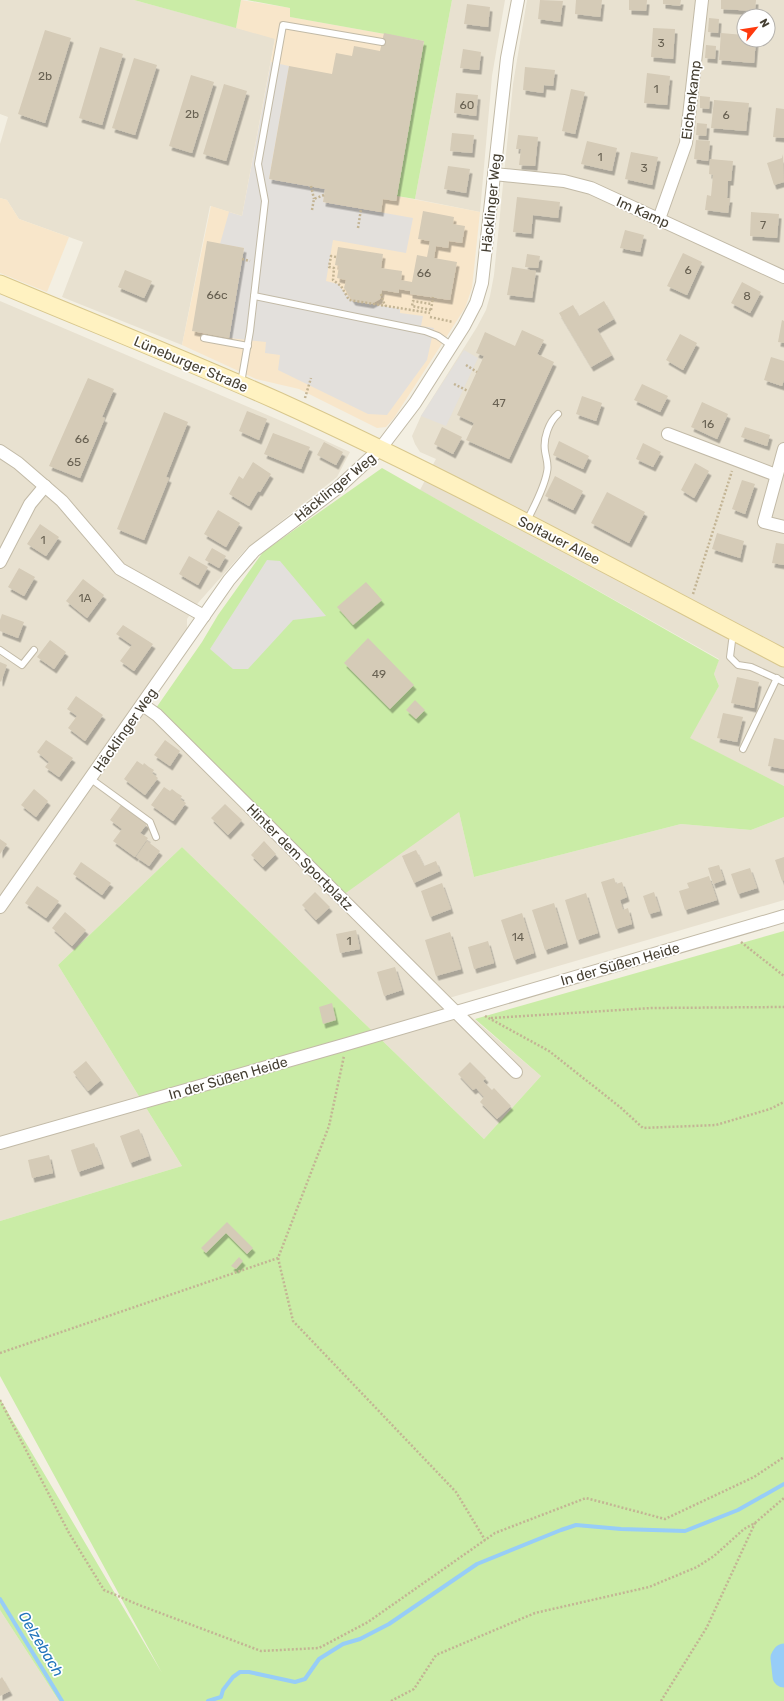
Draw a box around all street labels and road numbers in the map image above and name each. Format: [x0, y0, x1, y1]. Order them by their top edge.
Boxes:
street label: Eichenkamp [678, 59, 705, 141]
street label: Häcklinger Weg [478, 153, 505, 253]
street label: Im Kamp [614, 193, 672, 232]
street label: Lüneburger Straße [131, 333, 250, 396]
street label: Häcklinger Weg [291, 449, 379, 525]
street label: Soltauer Allee [515, 513, 603, 568]
street label: Häcklinger Weg [90, 685, 161, 776]
street label: Hinter dem Sportplatz [243, 801, 356, 914]
street label: In der Süßen Heide [559, 939, 682, 990]
street label: In der Süßen Heide [167, 1053, 290, 1104]

